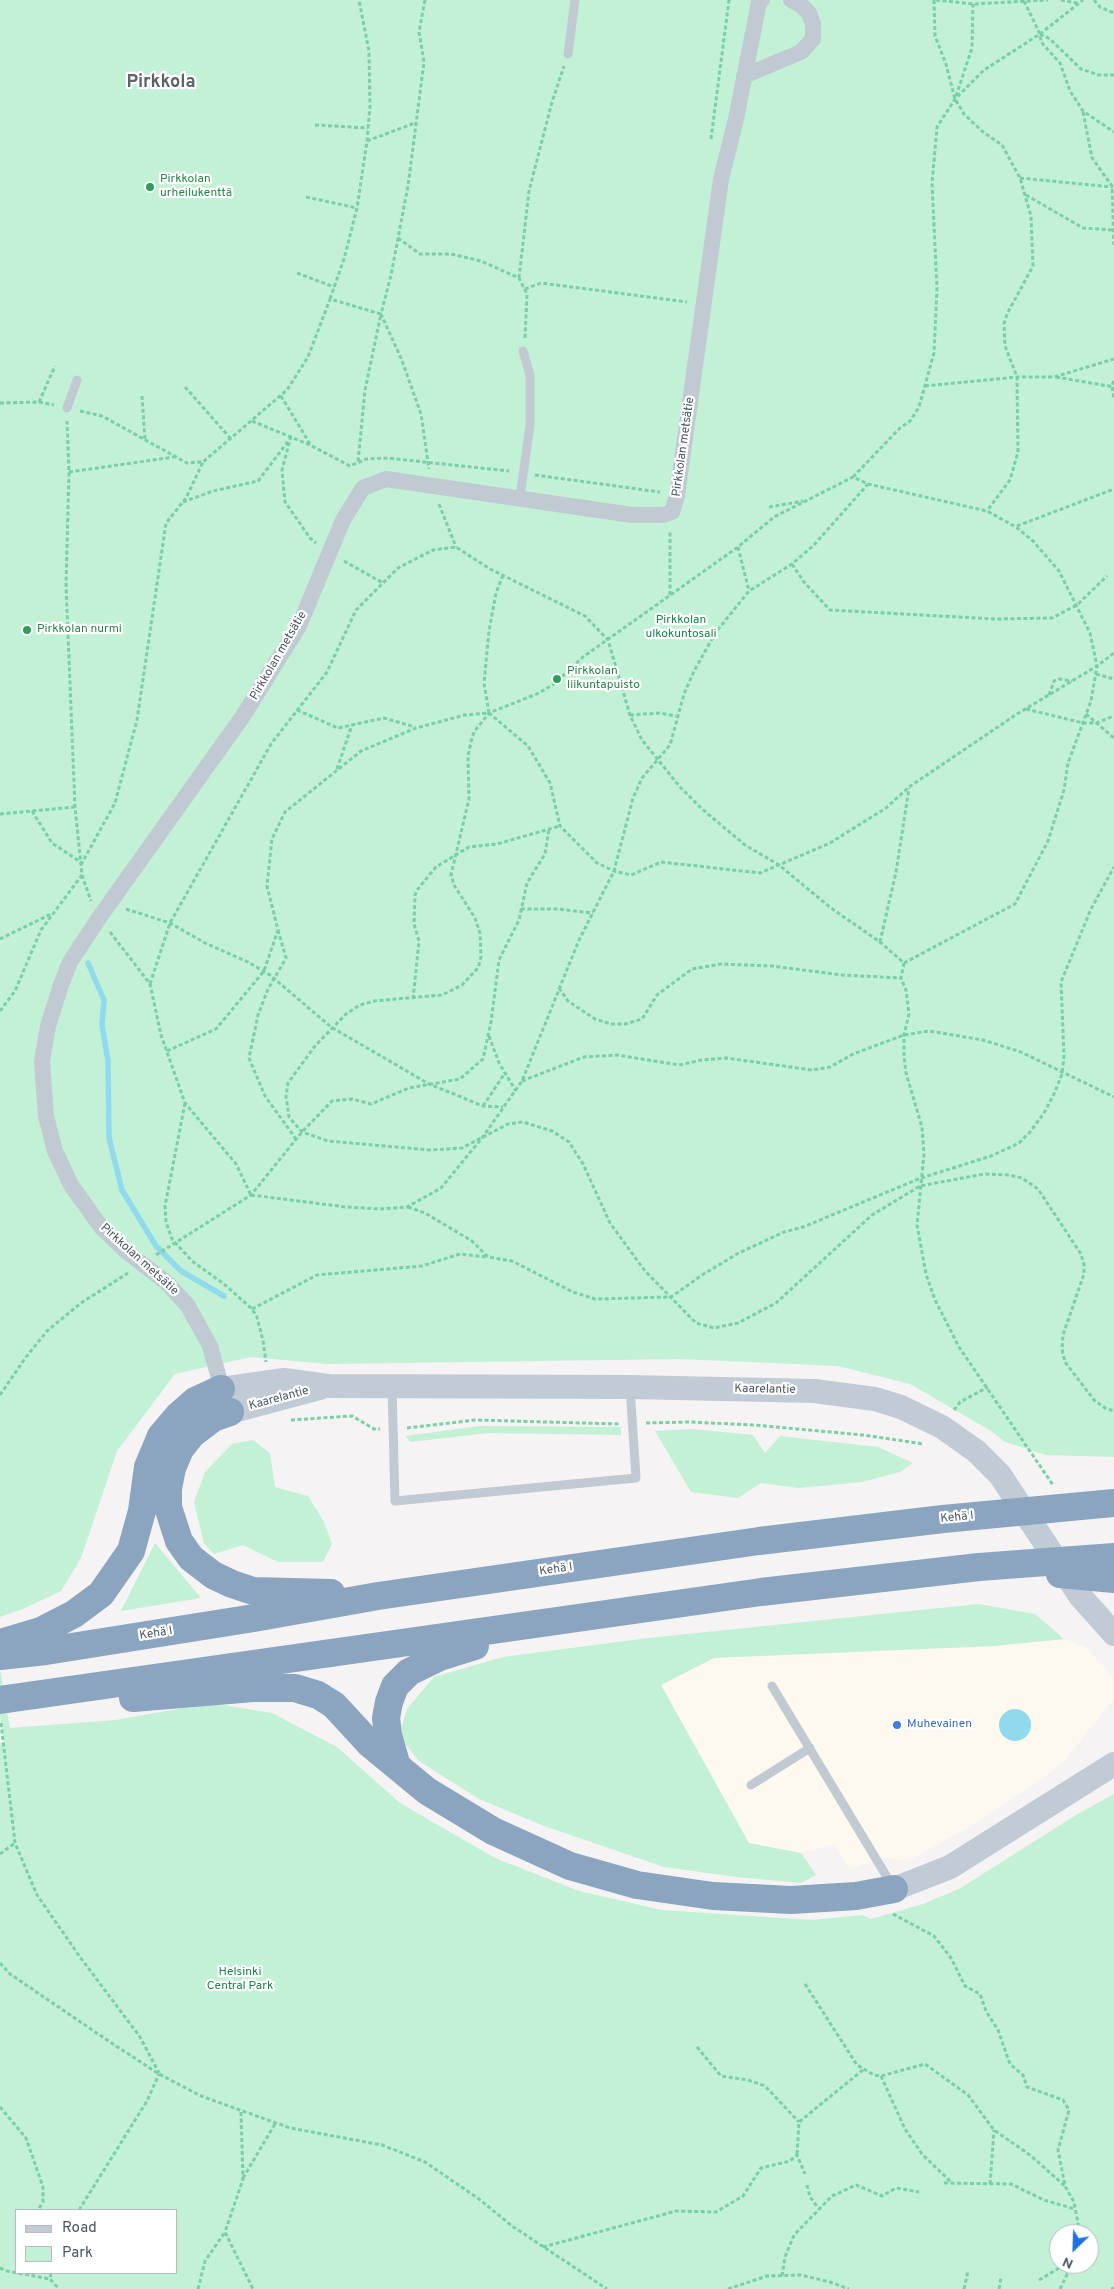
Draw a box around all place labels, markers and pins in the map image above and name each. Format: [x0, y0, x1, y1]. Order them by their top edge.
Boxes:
place label: Pirkkolan urheilukenttä [160, 173, 232, 201]
marker: Pirkkolan urheilukenttä [144, 181, 156, 193]
place label: Pirkkolan nurmi [37, 623, 122, 637]
marker: Pirkkolan nurmi [21, 624, 33, 636]
place label: Pirkkolan liikuntapuisto [567, 665, 640, 693]
marker: Pirkkolan liikuntapuisto [551, 673, 563, 685]
place label: Muhevainen [907, 1718, 972, 1732]
marker: Muhevainen [891, 1719, 903, 1731]

